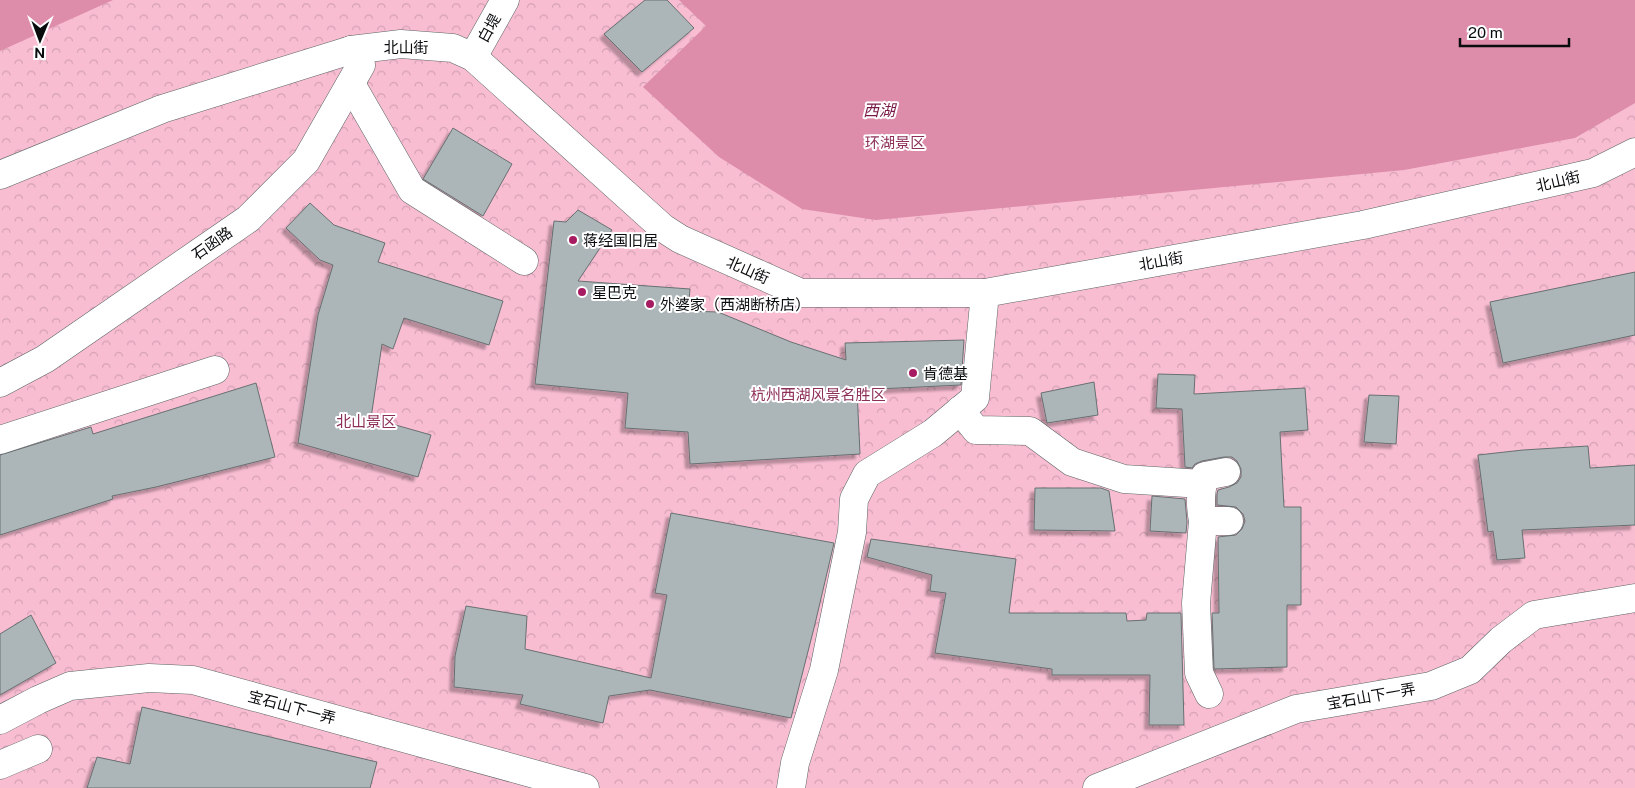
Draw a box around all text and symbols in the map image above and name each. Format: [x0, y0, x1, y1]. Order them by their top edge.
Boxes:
street label: 白堤 [474, 11, 504, 45]
north arrow [15, 15, 65, 65]
scale bar [1460, 15, 1569, 47]
text: 20 m [1468, 24, 1503, 41]
street label: 北山街 [383, 39, 429, 56]
text: N [34, 45, 45, 61]
water label: 西湖 [863, 101, 898, 120]
park label: 环湖景区 [865, 134, 925, 151]
street label: 北山街 [1534, 168, 1582, 194]
street label: 石函路 [189, 223, 235, 263]
place label: 蒋经国旧居 [583, 232, 658, 249]
marker: 蒋经国旧居 [567, 234, 579, 246]
street label: 北山街 [1137, 249, 1185, 273]
street label: 北山街 [724, 253, 772, 287]
place label: 星巴克 [592, 284, 637, 301]
marker: 星巴克 [576, 286, 588, 298]
place label: 外婆家（西湖断桥店） [660, 296, 810, 313]
marker: 外婆家（西湖断桥店） [644, 298, 656, 310]
place label: 肯德基 [923, 365, 968, 382]
marker: 肯德基 [907, 367, 919, 379]
park label: 杭州西湖风景名胜区 [750, 386, 886, 403]
park label: 北山景区 [336, 413, 396, 430]
street label: 宝石山下一弄 [1325, 680, 1417, 712]
street label: 宝石山下一弄 [246, 687, 338, 727]

